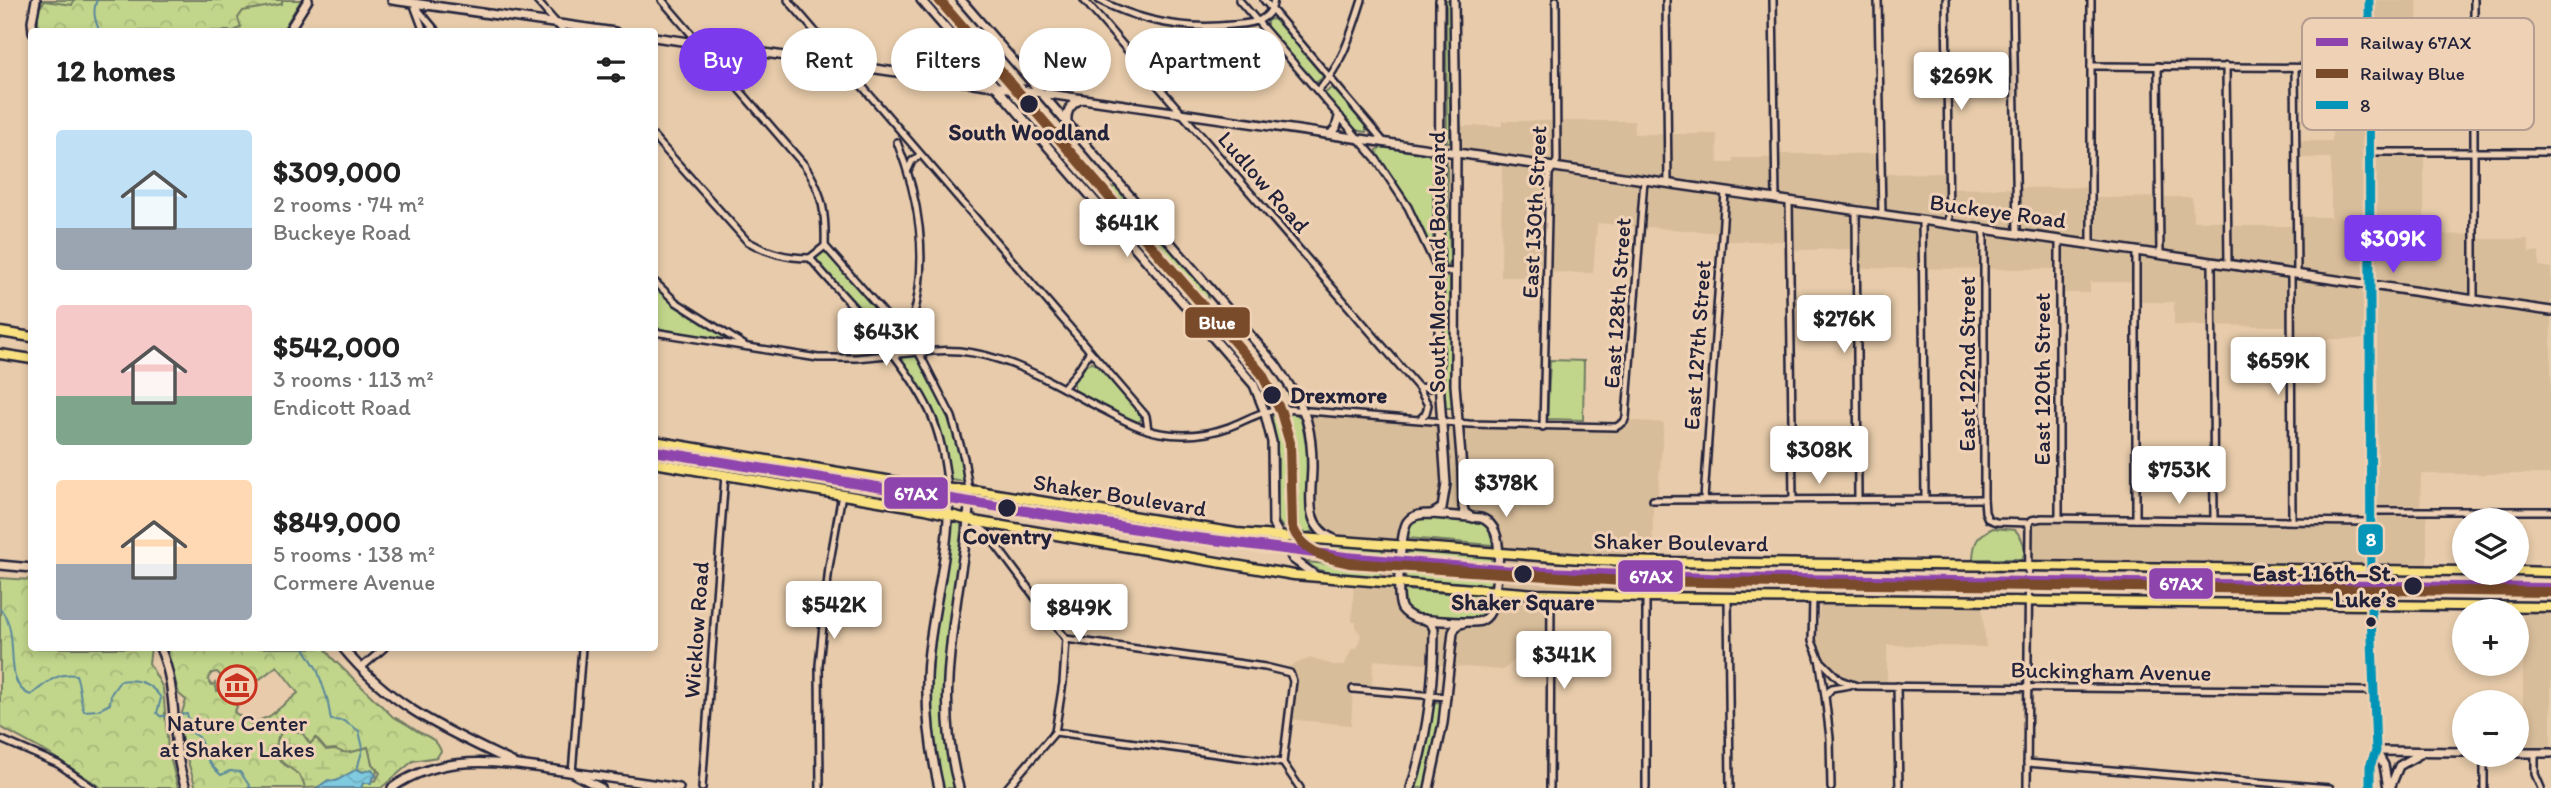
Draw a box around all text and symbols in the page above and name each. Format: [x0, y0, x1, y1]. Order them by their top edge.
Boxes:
legend [2302, 18, 2534, 130]
chip: Buy [679, 28, 767, 91]
chip: Rent [781, 28, 877, 91]
chip: Filters [891, 28, 1005, 91]
chip: New [1019, 28, 1111, 91]
chip: Apartment [1125, 28, 1285, 91]
text: Railway 67AX [2360, 31, 2471, 54]
icon: filters [592, 51, 630, 89]
text: 12 homes [56, 52, 176, 89]
pin: $269K [1912, 52, 2010, 112]
text: $269K [1930, 61, 1992, 89]
text: Railway Blue [2360, 62, 2465, 85]
marker: South Woodland [1018, 93, 1040, 115]
text: 8 [2360, 94, 2370, 117]
place label: South Woodland [948, 118, 1110, 146]
street label: Ludlow Road [1212, 125, 1316, 239]
street label: East 130th Street [1515, 125, 1553, 299]
street label: South Moreland Boulevard [1423, 131, 1451, 393]
text: $309,000 [273, 153, 401, 190]
icon: home [112, 158, 196, 242]
street label: Buckeye Road [1928, 188, 2068, 234]
text: 2 rooms · 74 m² [273, 190, 425, 218]
pin: $641K [1078, 200, 1176, 259]
text: $641K [1095, 208, 1159, 236]
street label: East 128th Street [1597, 216, 1637, 390]
pin: $309K [2344, 216, 2442, 275]
text: Buckeye Road [273, 218, 411, 246]
text: $309K [2360, 224, 2426, 252]
street label: East 127th Street [1677, 259, 1717, 431]
street label: East 122nd Street [1953, 276, 1981, 452]
street label: East 120th Street [2028, 292, 2056, 466]
pin: $276K [1795, 296, 1893, 355]
text: $276K [1813, 304, 1875, 332]
line badge: Blue [1184, 306, 1251, 339]
pin: $643K [837, 308, 935, 368]
text: Blue [1198, 311, 1236, 334]
text: $643K [854, 317, 918, 345]
text: $542,000 [273, 328, 400, 365]
icon: home [112, 333, 196, 417]
pin: $659K [2229, 338, 2327, 397]
text: $659K [2247, 346, 2309, 374]
text: 3 rooms · 113 m² [273, 365, 434, 393]
place label: Drexmore [1290, 381, 1387, 409]
marker: Drexmore [1261, 384, 1283, 406]
text: Endicott Road [273, 393, 411, 421]
pin: $308K [1770, 426, 1868, 486]
text: $308K [1786, 435, 1852, 463]
pin: $753K [2130, 447, 2228, 506]
text: $753K [2148, 455, 2210, 483]
pin: $378K [1457, 460, 1555, 519]
street label: Shaker Boulevard [1031, 467, 1209, 523]
text: $378K [1475, 468, 1537, 496]
line badge: 67AX [883, 476, 949, 510]
text: 67AX [894, 482, 939, 505]
marker: Coventry [996, 497, 1018, 519]
text: $849,000 [273, 503, 401, 540]
icon: home [112, 508, 196, 592]
map controls [2452, 508, 2529, 767]
button: layers [2452, 508, 2529, 585]
place label: Coventry [963, 522, 1052, 550]
line badge: 8 [2357, 523, 2384, 556]
street label: Shaker Boulevard [1593, 526, 1769, 558]
text: 8 [2366, 528, 2377, 551]
text: 5 rooms · 138 m² [273, 540, 435, 568]
line badge: 67AX [1617, 559, 1684, 593]
place label: East 116th–St. Luke’s [2253, 559, 2396, 613]
street label: Wicklow Road [677, 561, 715, 699]
marker: Shaker Square [1512, 563, 1534, 585]
text: 67AX [1629, 565, 1674, 588]
line badge: 67AX [2148, 567, 2214, 600]
text: Cormere Avenue [273, 568, 435, 596]
text: 67AX [2159, 572, 2204, 595]
marker: East 116th–St. Luke’s [2402, 575, 2424, 597]
pin: $542K [785, 582, 883, 641]
pin: $849K [1030, 584, 1128, 644]
place label: Shaker Square [1451, 588, 1595, 616]
text: $542K [802, 590, 866, 618]
text: $849K [1047, 593, 1111, 621]
button: + [2452, 599, 2529, 676]
unlabelled marker [2364, 615, 2378, 629]
pin: $341K [1515, 632, 1613, 691]
text: $341K [1532, 640, 1596, 668]
street label: Buckingham Avenue [2010, 655, 2212, 687]
museum icon: Nature Center at Shaker Lakes [216, 664, 258, 706]
button: − [2452, 690, 2529, 767]
place label: Nature Center at Shaker Lakes [159, 709, 315, 763]

